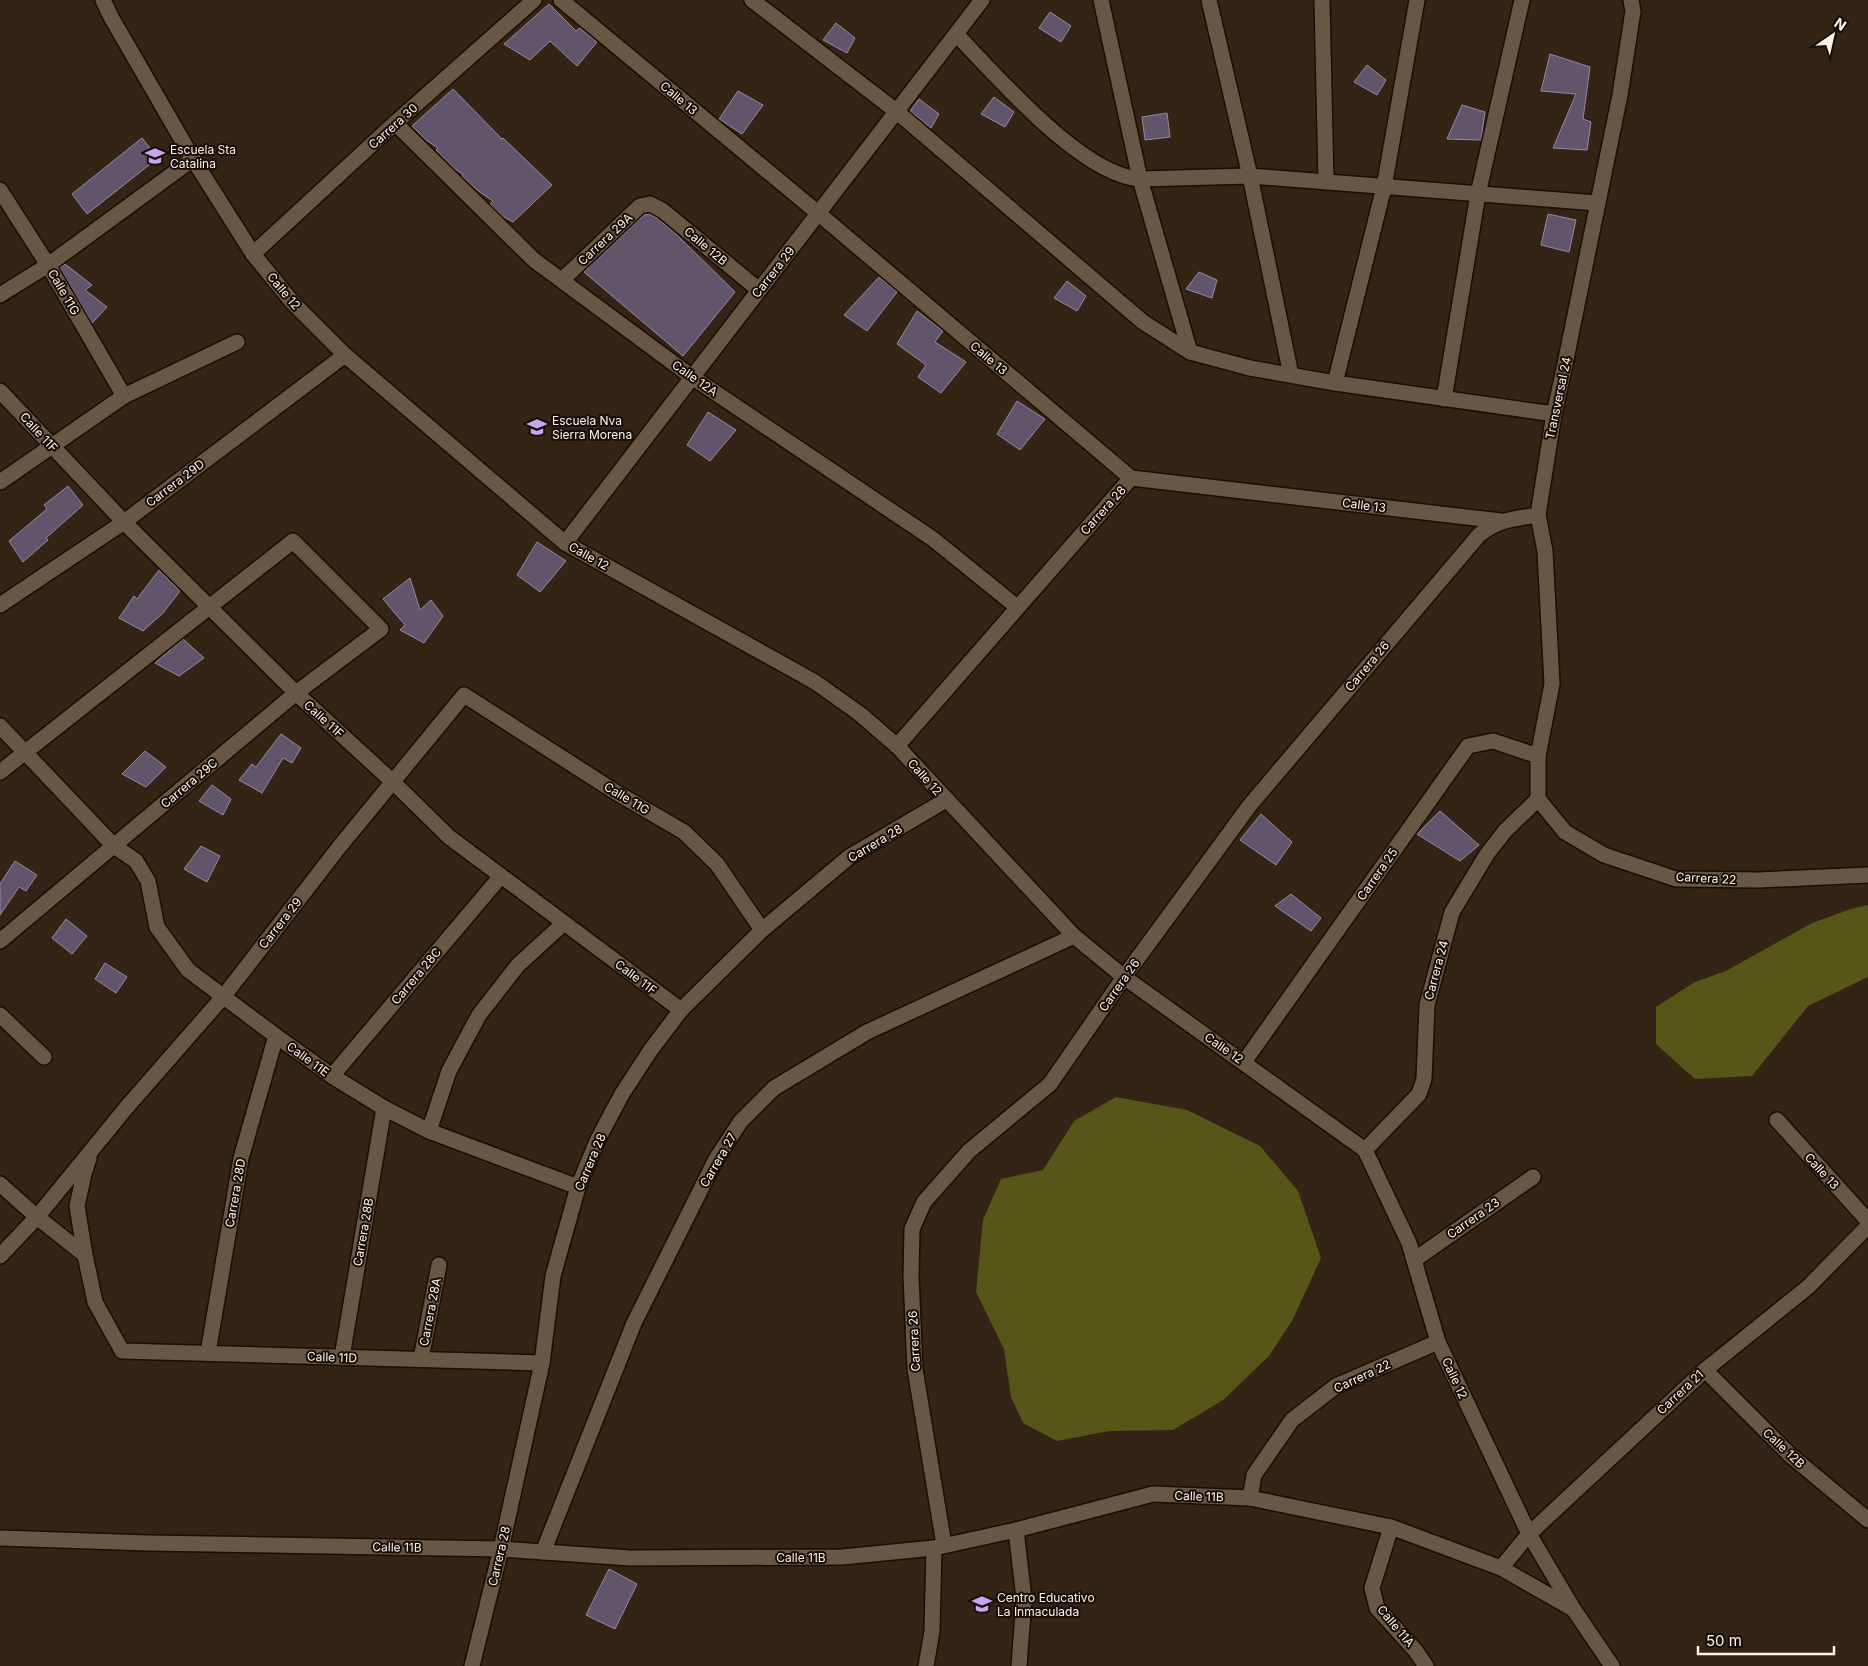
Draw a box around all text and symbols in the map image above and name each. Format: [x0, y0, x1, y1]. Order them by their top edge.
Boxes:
north arrow [1808, 10, 1858, 60]
text: N [1831, 14, 1850, 34]
street label: Calle 13 [657, 78, 701, 118]
street label: Carrera 30 [365, 100, 421, 152]
place label: Escuela Sta Catalina [170, 142, 236, 171]
school or university icon: Escuela Sta Catalina [144, 145, 166, 167]
street label: Carrera 29A [575, 210, 635, 268]
street label: Calle 12B [681, 224, 731, 268]
street label: Carrera 29 [748, 243, 798, 301]
street label: Calle 11G [45, 266, 83, 318]
street label: Calle 12 [264, 269, 304, 313]
street label: Calle 13 [967, 338, 1011, 378]
street label: Transversal 24 [1542, 355, 1574, 441]
street label: Calle 12A [669, 357, 721, 399]
street label: Calle 11F [17, 409, 61, 455]
place label: Escuela Nva Sierra Morena [552, 413, 632, 442]
school or university icon: Escuela Nva Sierra Morena [526, 416, 548, 438]
street label: Carrera 29D [143, 456, 207, 510]
street label: Carrera 28 [1077, 482, 1129, 538]
street label: Calle 13 [1341, 495, 1387, 515]
street label: Calle 12 [566, 539, 612, 573]
street label: Carrera 26 [1342, 638, 1392, 694]
street label: Calle 11F [301, 697, 347, 741]
street label: Carrera 29C [157, 755, 221, 811]
street label: Calle 12 [905, 756, 945, 798]
street label: Calle 11G [602, 779, 653, 817]
street label: Carrera 28 [845, 821, 905, 865]
street label: Carrera 25 [1353, 845, 1401, 903]
street label: Carrera 22 [1675, 869, 1737, 887]
street label: Carrera 29 [255, 894, 305, 952]
street label: Carrera 24 [1421, 938, 1451, 1001]
street label: Carrera 28C [388, 944, 444, 1008]
street label: Calle 11F [612, 956, 660, 998]
street label: Carrera 26 [1095, 956, 1143, 1014]
street label: Calle 12 [1202, 1029, 1246, 1067]
street label: Calle 11E [284, 1039, 332, 1079]
street label: Carrera 27 [696, 1130, 740, 1190]
street label: Carrera 28 [571, 1131, 609, 1193]
street label: Calle 13 [1802, 1150, 1842, 1192]
street label: Carrera 28D [222, 1157, 248, 1229]
street label: Carrera 23 [1444, 1194, 1502, 1242]
street label: Carrera 28B [350, 1197, 376, 1267]
street label: Carrera 28A [416, 1277, 444, 1347]
street label: Carrera 26 [905, 1310, 923, 1372]
street label: Calle 11D [307, 1349, 357, 1365]
street label: Calle 12 [1439, 1355, 1471, 1401]
street label: Carrera 22 [1331, 1356, 1393, 1396]
street label: Carrera 21 [1654, 1367, 1706, 1417]
street label: Calle 12B [1760, 1425, 1808, 1471]
street label: Calle 11B [1174, 1488, 1224, 1504]
street label: Carrera 28 [485, 1525, 513, 1587]
street label: Calle 11B [372, 1539, 422, 1555]
street label: Calle 11B [776, 1550, 826, 1565]
place label: Centro Educativo La Inmaculada [997, 1590, 1095, 1619]
school or university icon: Centro Educativo La Inmaculada [971, 1593, 993, 1615]
street label: Calle 11A [1374, 1602, 1418, 1650]
scale bar [1698, 1624, 1834, 1656]
text: 50 m [1706, 1631, 1742, 1650]

